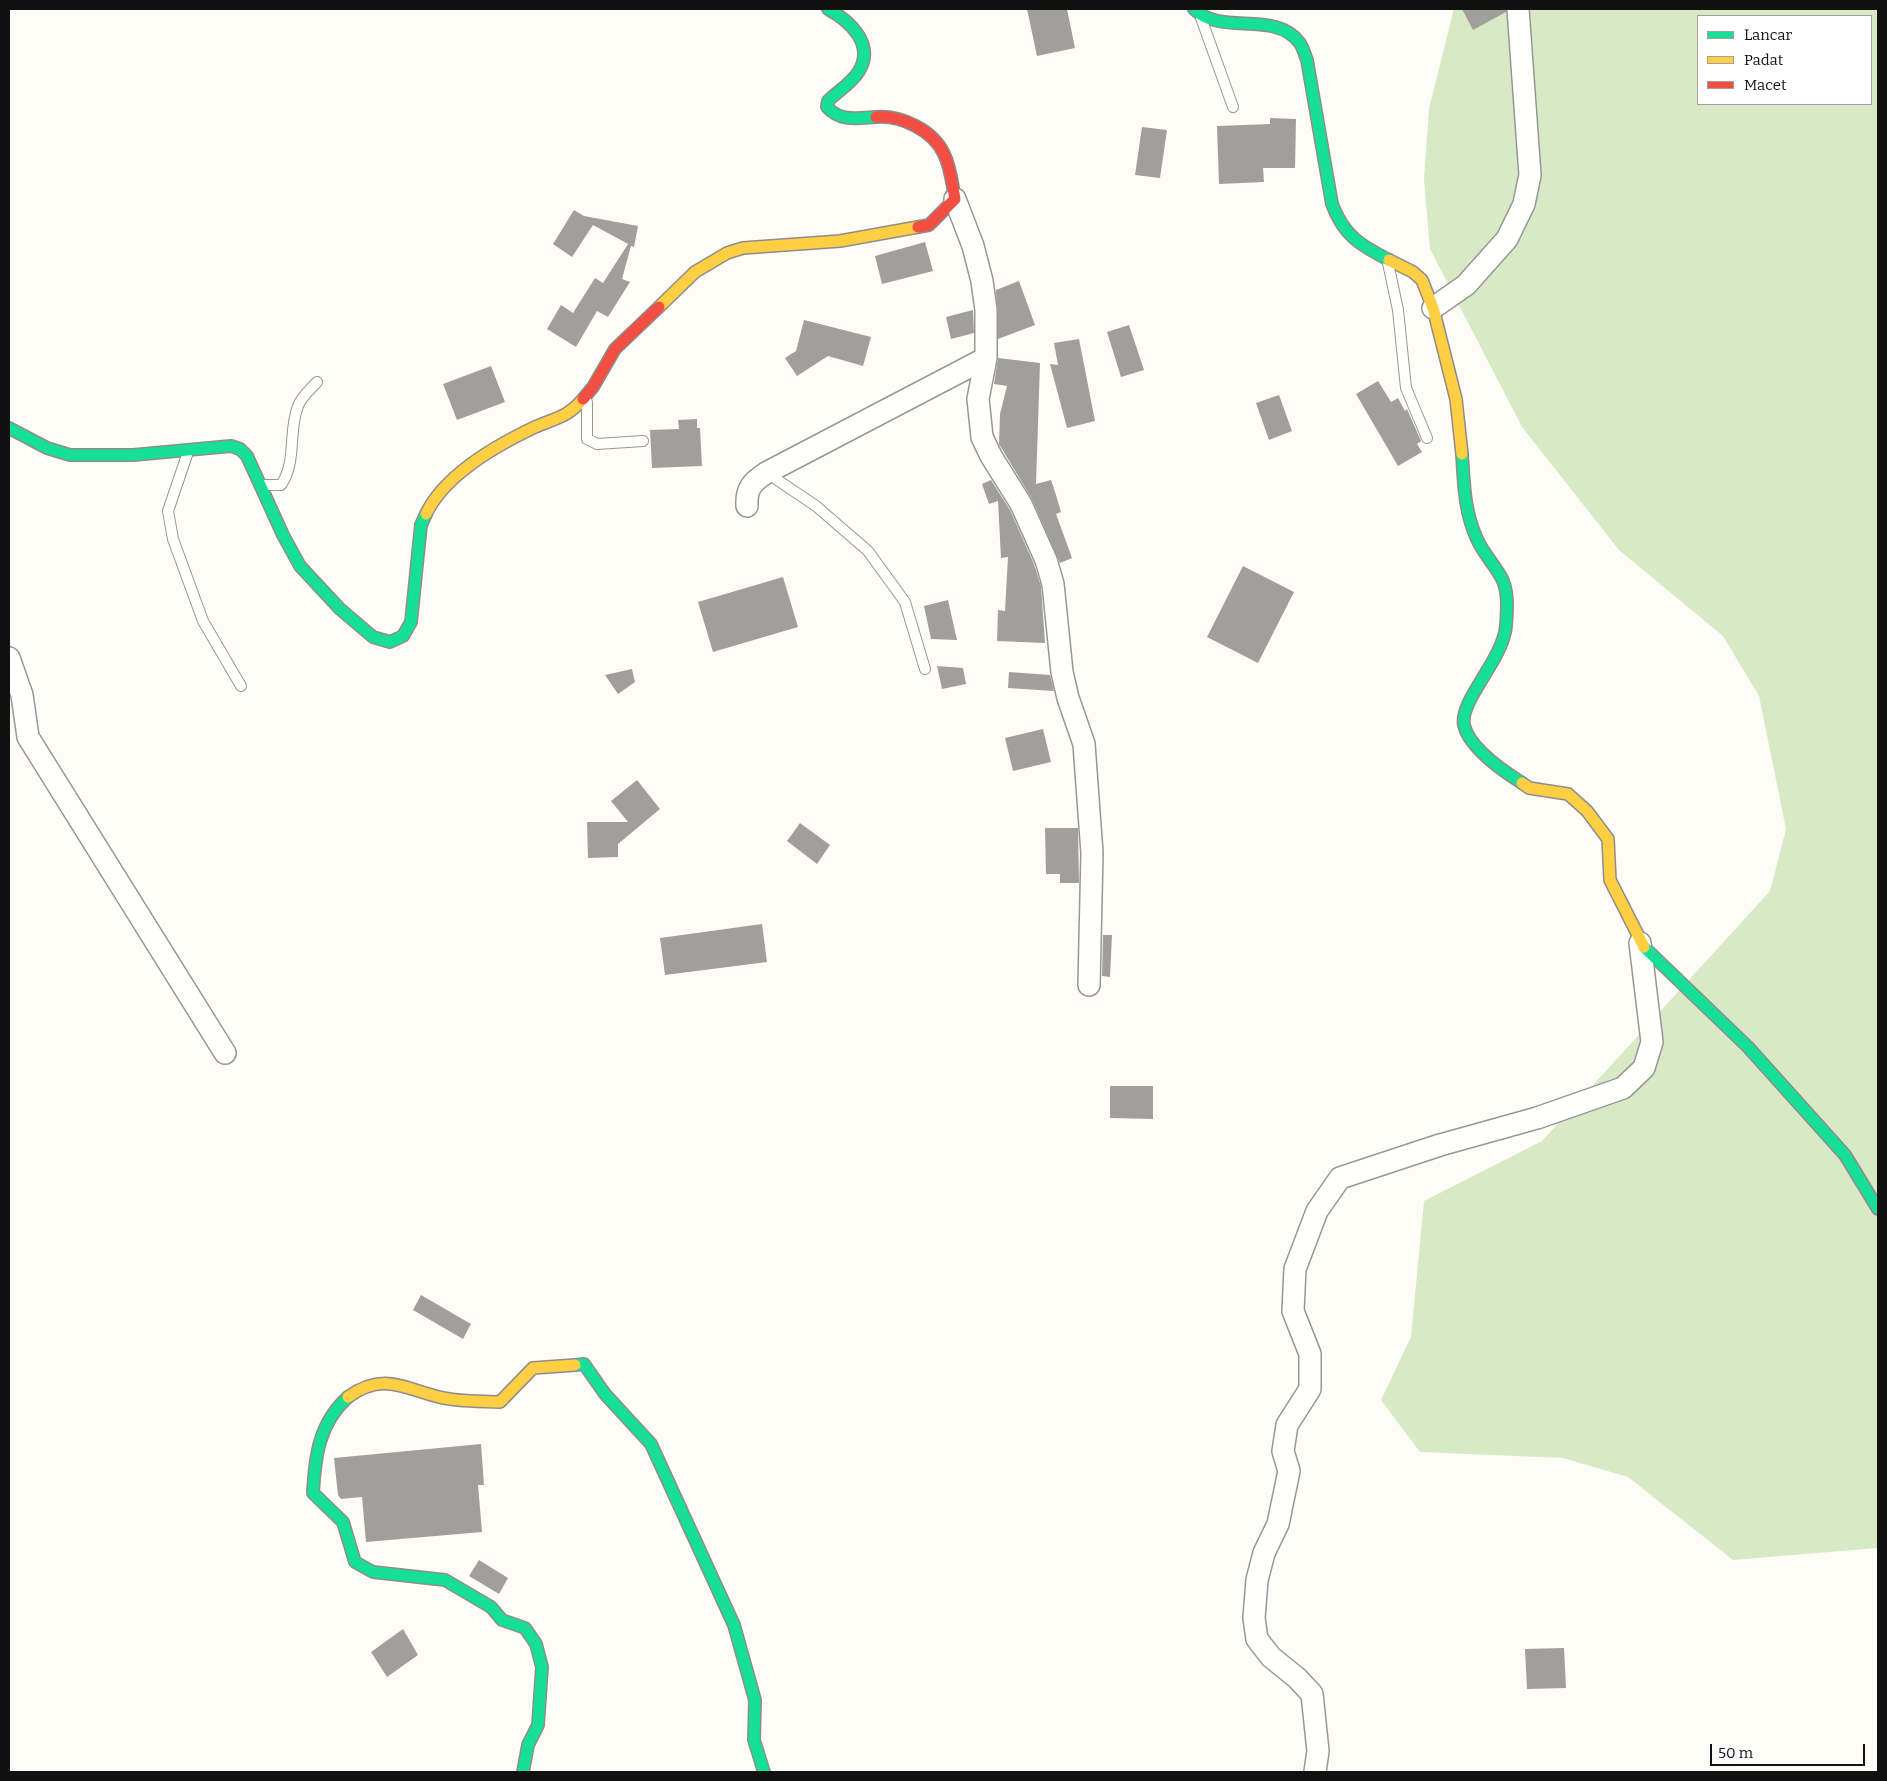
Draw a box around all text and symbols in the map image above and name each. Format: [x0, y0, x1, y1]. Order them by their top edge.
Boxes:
legend [1697, 15, 1872, 105]
text: Lancar [1744, 26, 1792, 44]
text: Padat [1744, 51, 1783, 69]
text: Macet [1744, 76, 1786, 94]
scale bar [1712, 1734, 1867, 1766]
text: 50 m [1718, 1744, 1753, 1762]

